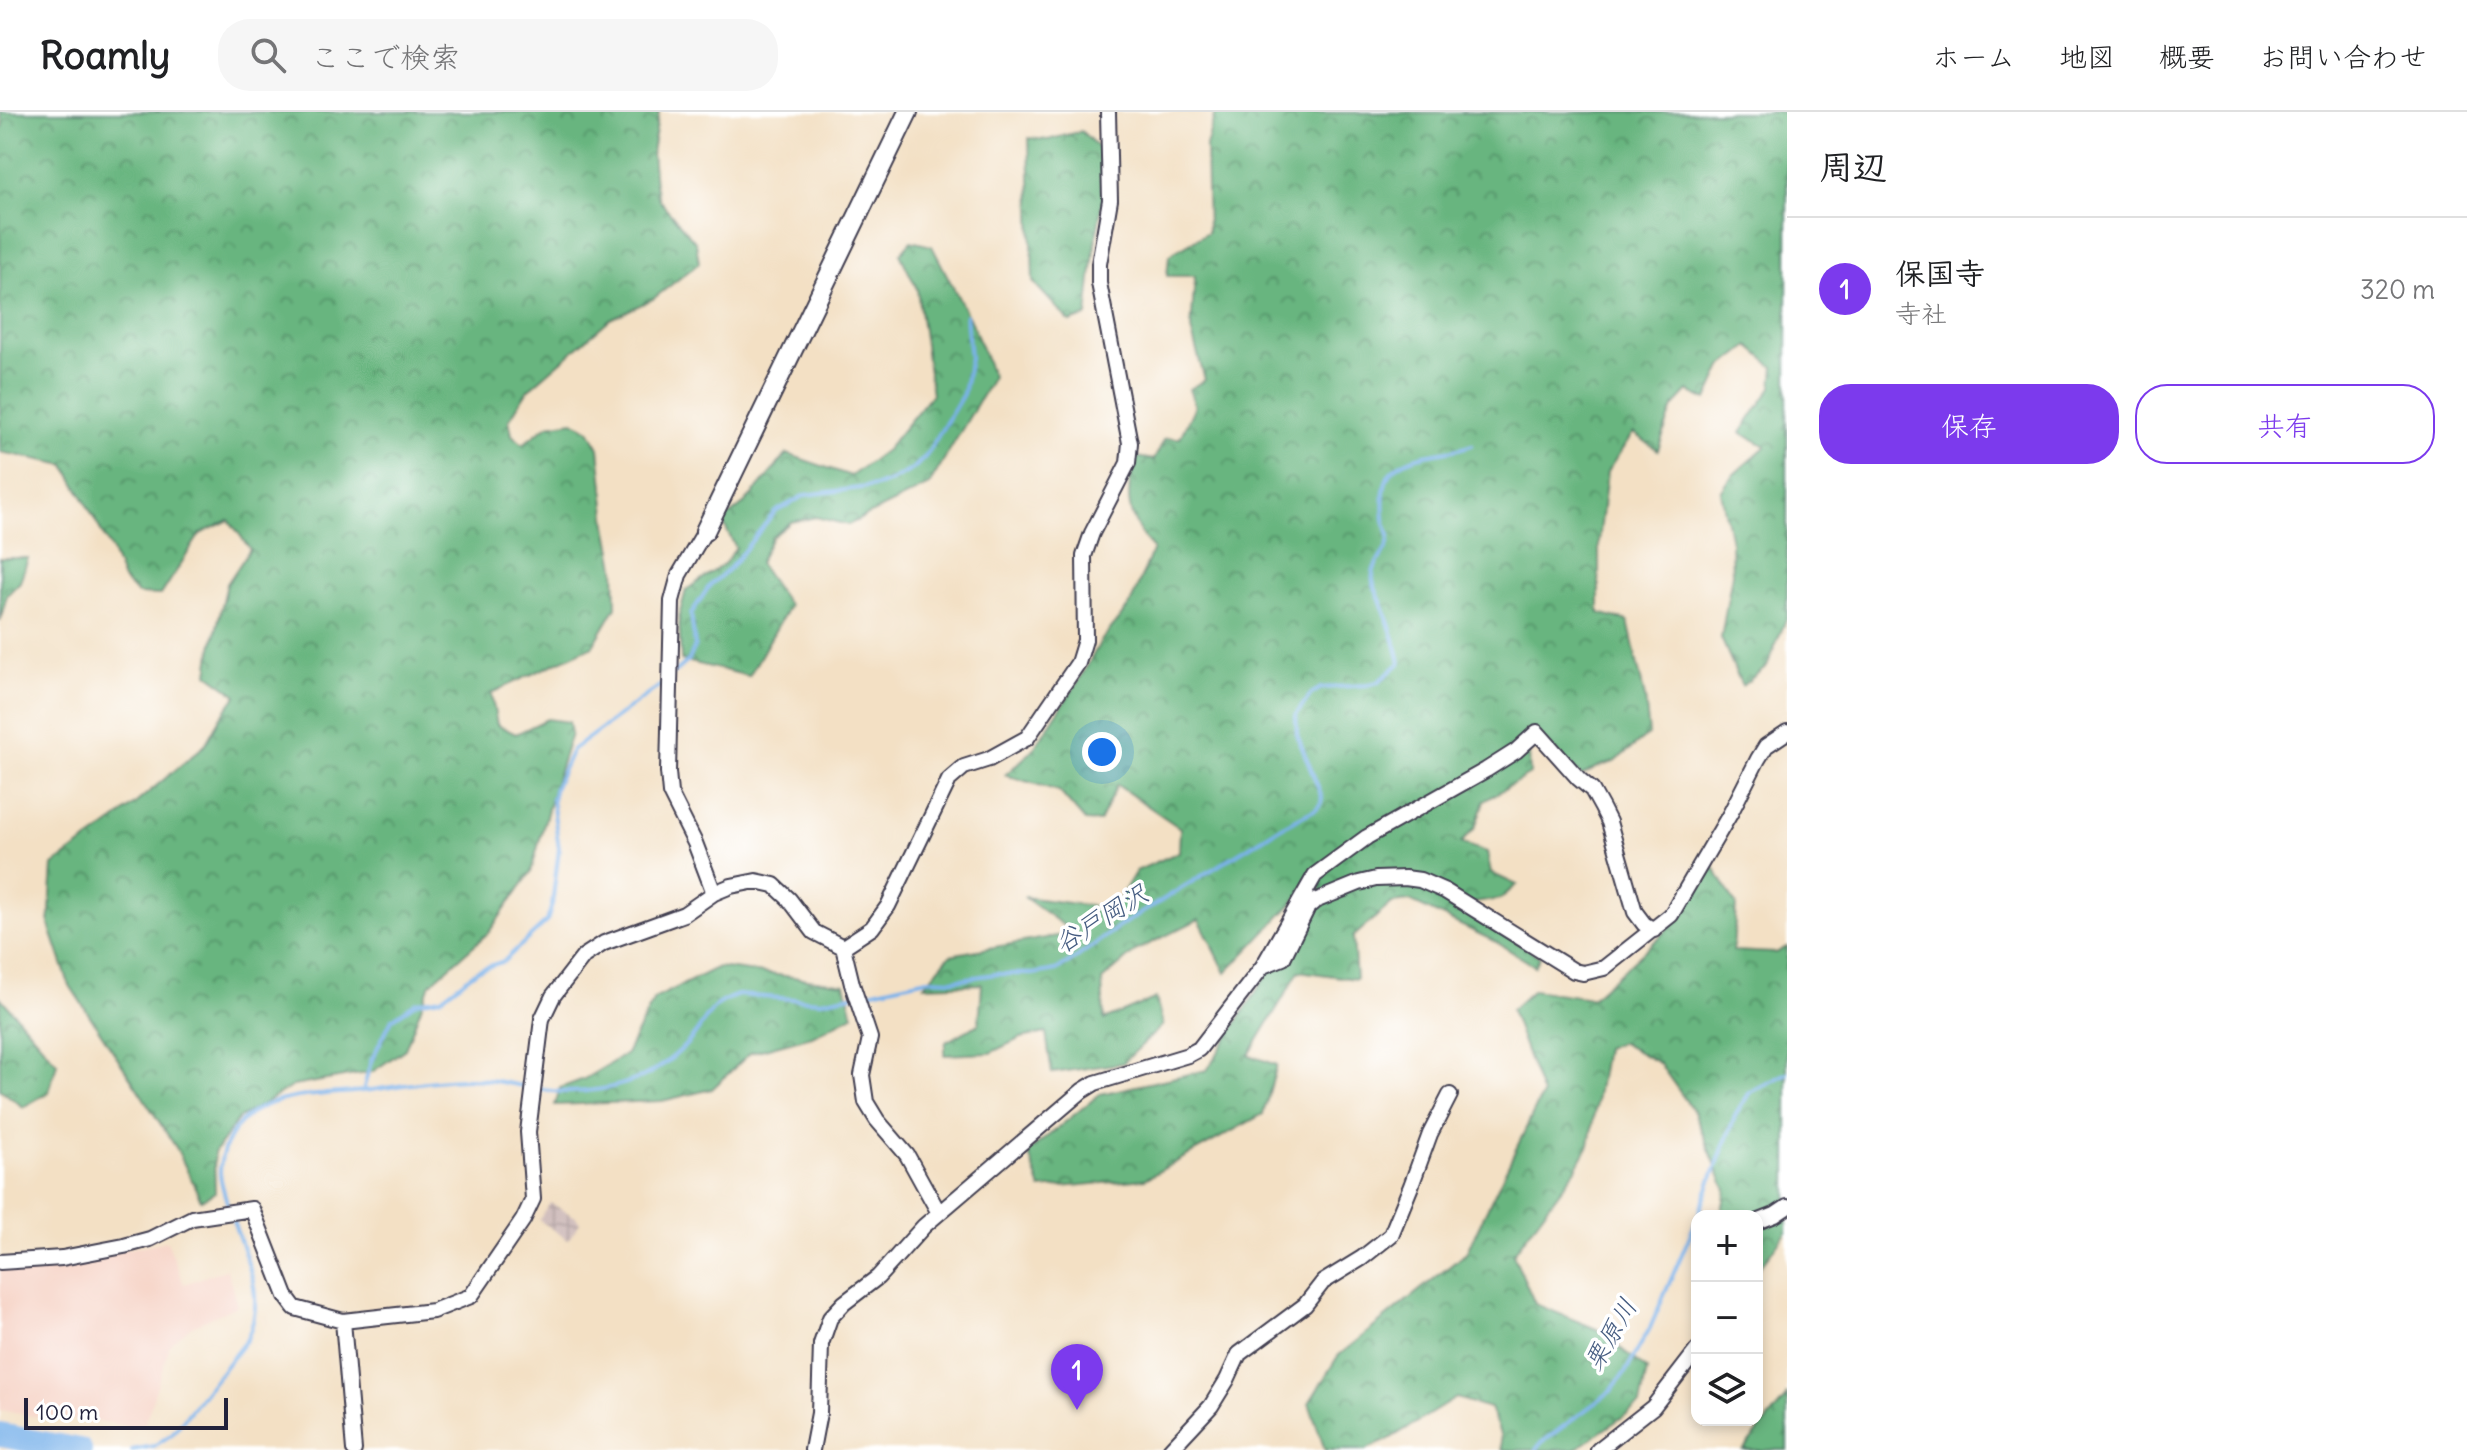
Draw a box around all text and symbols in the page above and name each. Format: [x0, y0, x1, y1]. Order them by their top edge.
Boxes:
search box [218, 19, 778, 91]
text: Roamly [40, 32, 170, 79]
icon: search [246, 33, 290, 77]
text: ここで検索 [310, 38, 460, 76]
text: ホーム [1932, 39, 2015, 75]
text: 地図 [2059, 39, 2115, 75]
text: 概要 [2159, 39, 2215, 75]
text: お問い合わせ [2259, 39, 2427, 75]
text: 周辺 [1819, 145, 1887, 188]
text: 保国寺 [1895, 254, 1985, 292]
text: 1 [1840, 273, 1850, 306]
text: 320 m [2360, 273, 2435, 306]
text: 寺社 [1895, 297, 1947, 330]
button: 保存 [1819, 384, 2119, 464]
button: 共有 [2135, 384, 2435, 464]
your location [1082, 732, 1122, 772]
water label: 谷戸岡沢 [1048, 876, 1155, 960]
map controls [1691, 1210, 1763, 1426]
button: + [1691, 1210, 1763, 1282]
button: − [1691, 1282, 1763, 1354]
water label: 栗原川 [1576, 1292, 1644, 1376]
pin: 1 [1051, 1344, 1103, 1410]
button: layers [1691, 1354, 1763, 1426]
scale bar [24, 1394, 228, 1430]
text: 100 m [36, 1398, 98, 1426]

